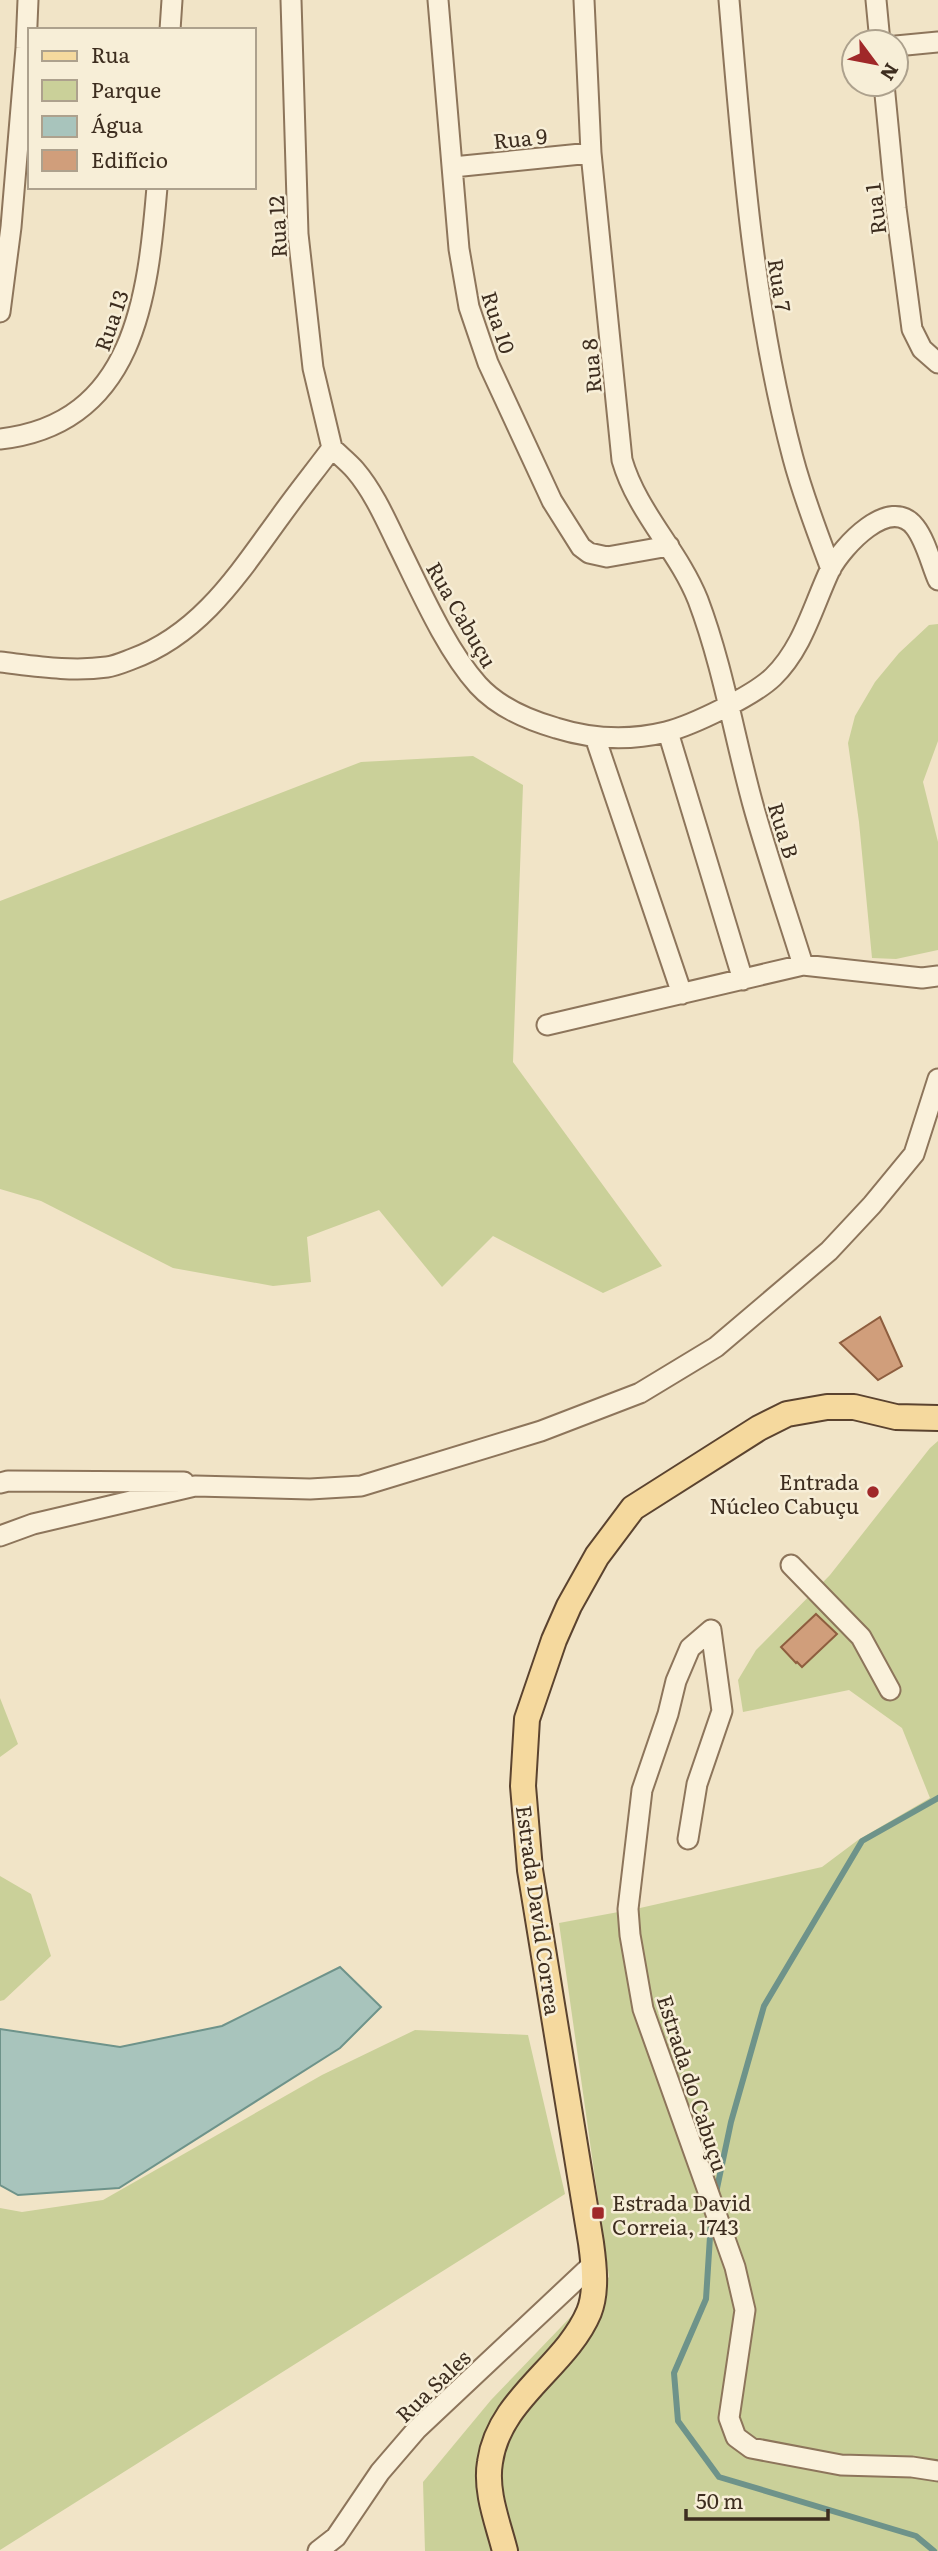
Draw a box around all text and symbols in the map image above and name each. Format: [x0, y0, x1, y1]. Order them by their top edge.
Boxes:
legend [28, 28, 256, 189]
north arrow [840, 28, 910, 98]
text: Rua [91, 38, 131, 69]
text: N [874, 58, 906, 87]
text: Parque [91, 73, 161, 104]
text: Água [91, 108, 143, 139]
street label: Rua 9 [491, 119, 549, 155]
text: Edifício [91, 143, 168, 174]
street label: Rua 1 [855, 181, 893, 237]
street label: Rua 12 [259, 195, 293, 259]
street label: Rua 7 [761, 256, 801, 314]
street label: Rua 13 [85, 285, 135, 355]
street label: Rua 10 [475, 287, 525, 357]
street label: Rua 8 [572, 337, 608, 395]
street label: Rua Cabuçu [420, 555, 506, 673]
street label: Rua B [762, 798, 808, 862]
place label: Entrada Núcleo Cabuçu [710, 1465, 860, 1520]
marker: Entrada Núcleo Cabuçu [865, 1484, 881, 1500]
street label: Estrada David Correa [510, 1803, 570, 2018]
street label: Estrada do Cabuçu [651, 1991, 737, 2175]
place label: Estrada David Correia, 1743 [612, 2186, 751, 2241]
marker: Estrada David Correia, 1743 [590, 2205, 606, 2221]
street label: Rua Sales [388, 2341, 476, 2429]
scale bar [686, 2478, 828, 2522]
text: 50 m [696, 2484, 743, 2515]

